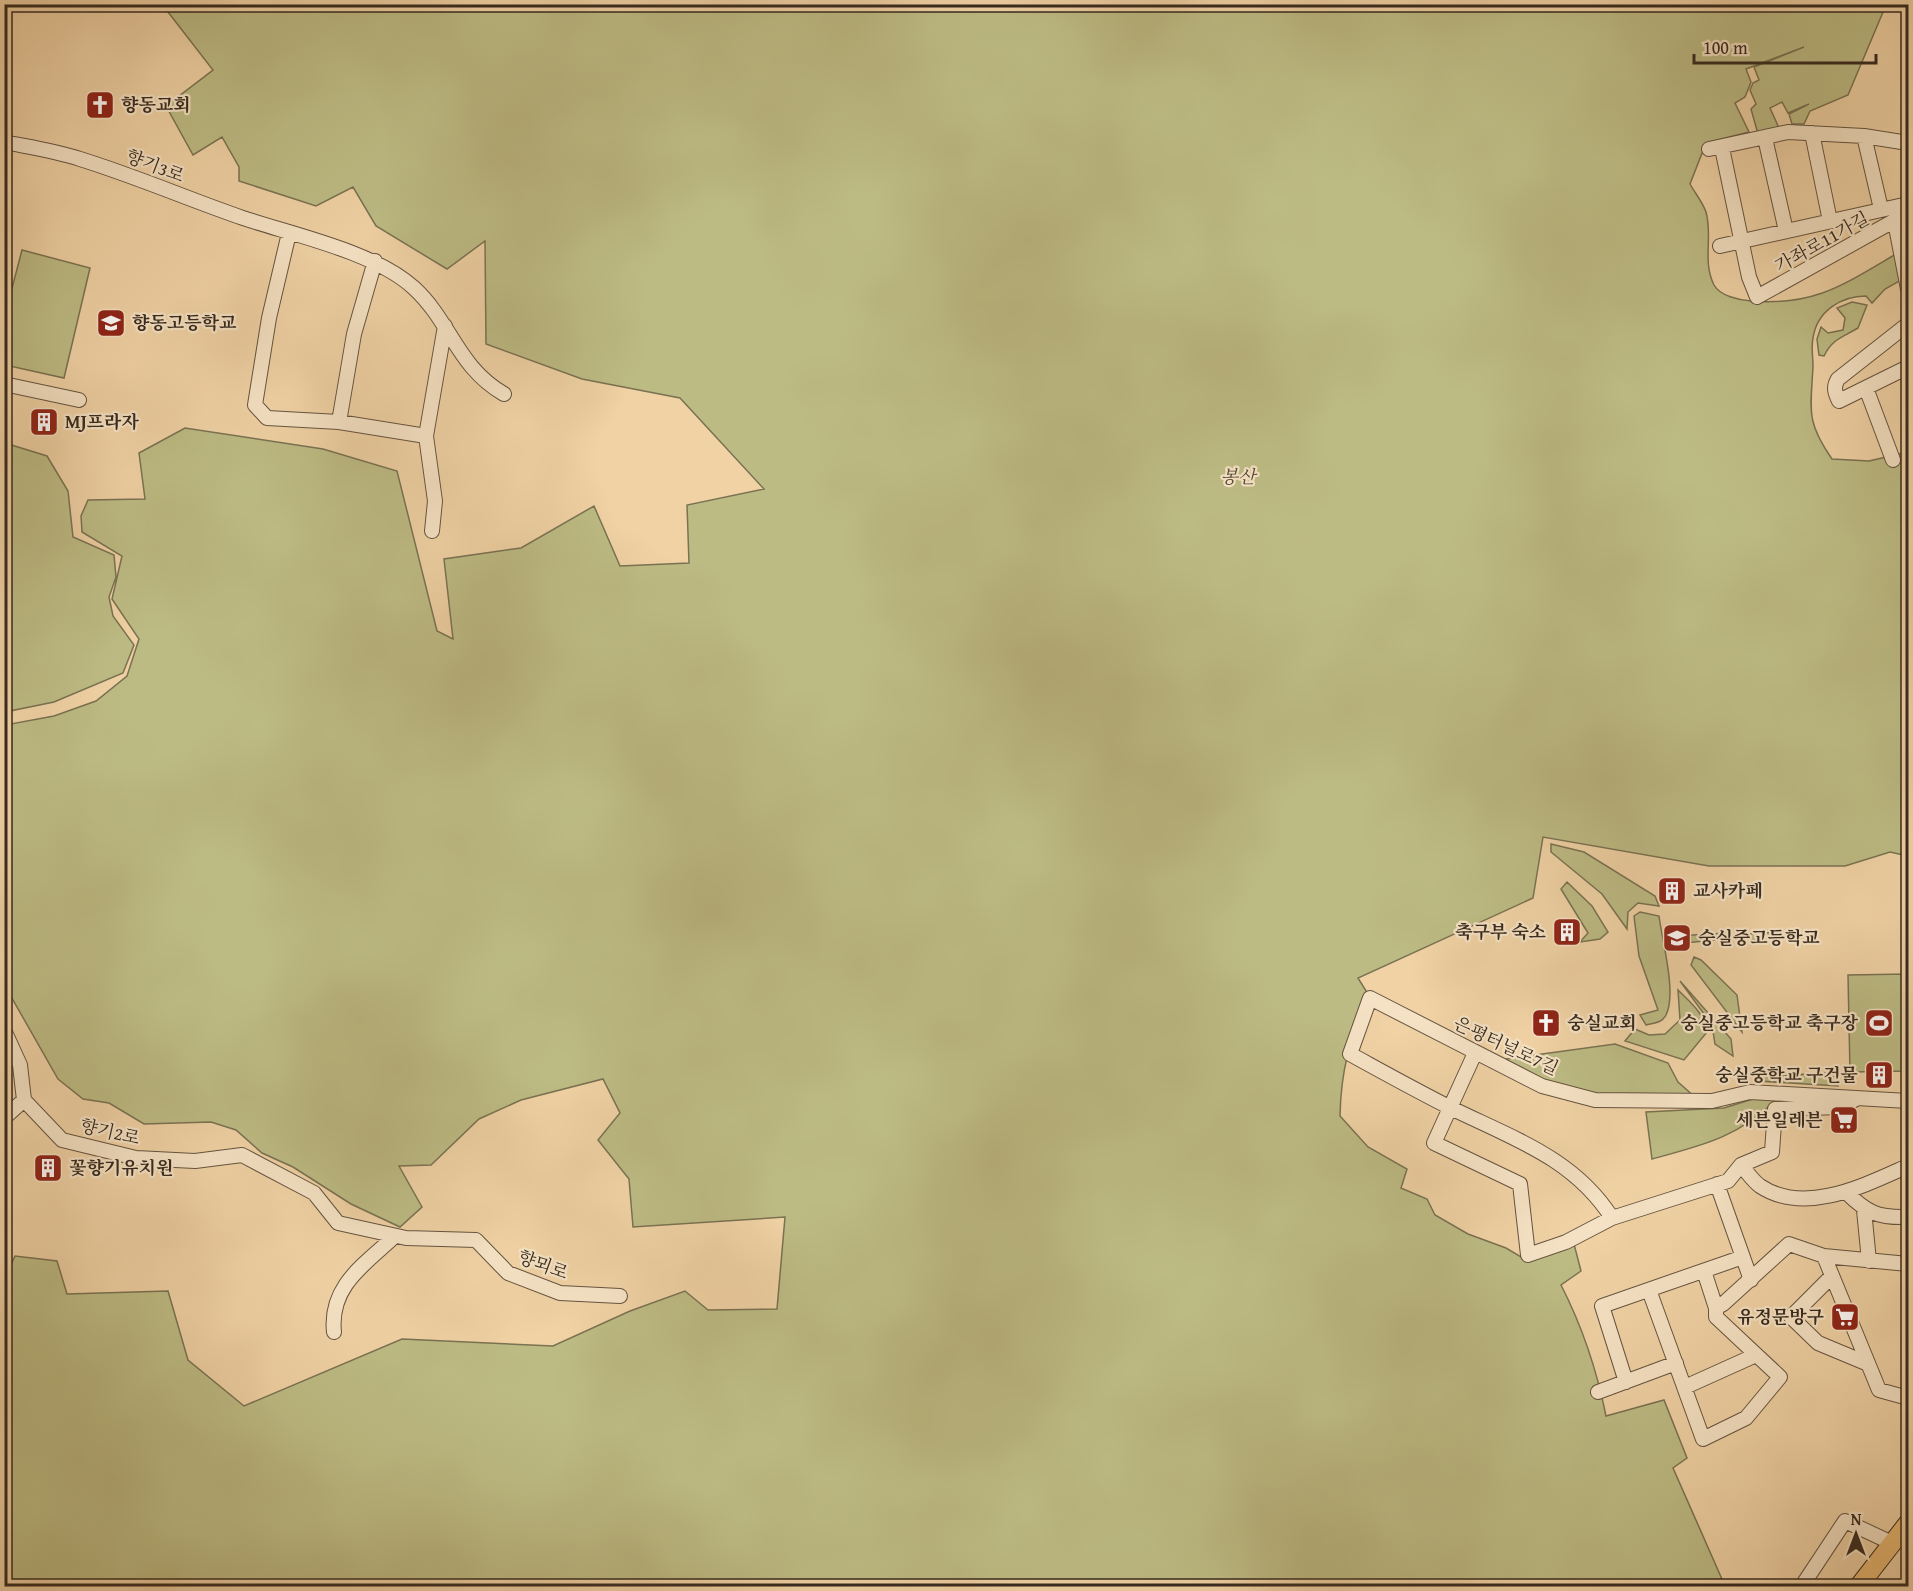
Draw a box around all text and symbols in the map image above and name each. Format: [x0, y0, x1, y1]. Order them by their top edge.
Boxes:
scale bar [1694, 27, 1876, 65]
text: 100 m [1703, 34, 1748, 61]
church icon: 향동교회 [84, 89, 116, 121]
place label: 향동교회 [121, 91, 191, 118]
street label: 향기3로 [122, 142, 188, 189]
street label: 가좌로11가길 [1770, 204, 1874, 279]
school or university icon: 향동고등학교 [95, 307, 127, 339]
place label: 향동고등학교 [132, 309, 237, 336]
building icon: MJ프라자 [28, 406, 60, 438]
place label: MJ프라자 [65, 408, 139, 435]
park label: 봉산 [1221, 463, 1258, 490]
building icon: 교사카페 [1656, 875, 1688, 907]
place label: 교사카페 [1693, 877, 1763, 904]
building icon: 축구부 숙소 [1551, 916, 1583, 948]
place label: 축구부 숙소 [1455, 918, 1547, 945]
school or university icon: 숭실중고등학교 [1661, 922, 1693, 954]
place label: 숭실중고등학교 [1698, 924, 1820, 951]
church icon: 숭실교회 [1530, 1007, 1562, 1039]
sports icon: 숭실중고등학교 축구장 [1863, 1007, 1895, 1039]
street label: 은평터널로7길 [1449, 1009, 1563, 1082]
place label: 숭실교회 [1567, 1009, 1637, 1036]
place label: 숭실중고등학교 축구장 [1680, 1009, 1859, 1036]
building icon: 숭실중학교 구건물 [1863, 1059, 1895, 1091]
place label: 숭실중학교 구건물 [1715, 1061, 1858, 1088]
supermarket icon: 세븐일레븐 [1828, 1104, 1860, 1136]
place label: 세븐일레븐 [1736, 1106, 1823, 1133]
street label: 향기2로 [77, 1112, 143, 1152]
building icon: 꽃향기유치원 [32, 1152, 64, 1184]
place label: 꽃향기유치원 [69, 1154, 173, 1181]
street label: 향뫼로 [514, 1243, 572, 1286]
supermarket icon: 유정문방구 [1829, 1301, 1861, 1333]
place label: 유정문방구 [1737, 1303, 1825, 1330]
north arrow [1826, 1504, 1886, 1564]
text: N [1851, 1507, 1862, 1531]

